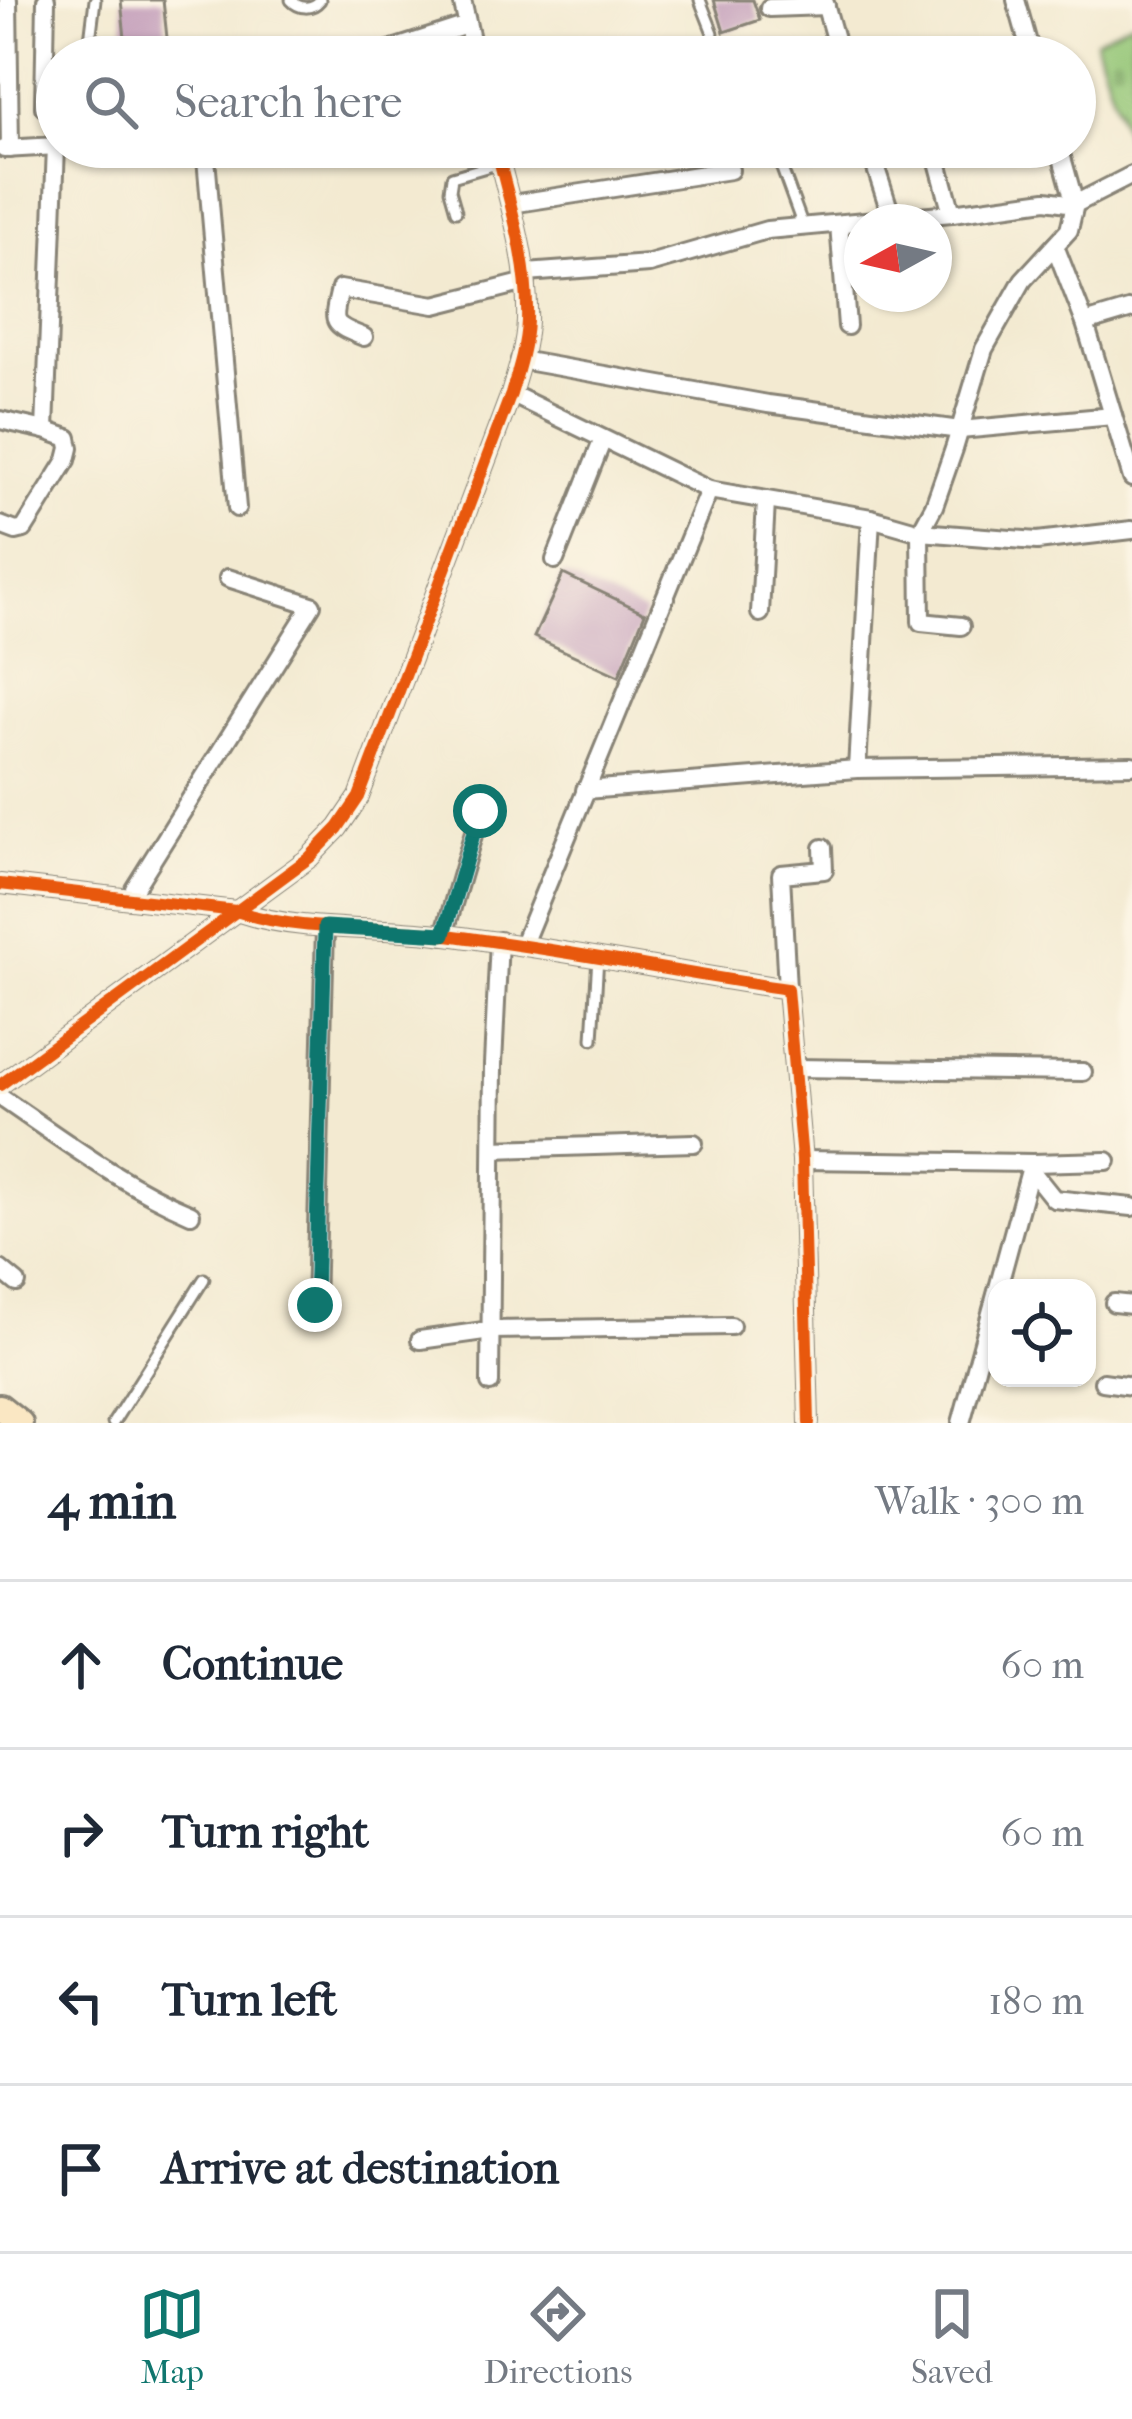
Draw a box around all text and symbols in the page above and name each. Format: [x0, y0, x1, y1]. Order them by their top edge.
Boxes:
search box [36, 36, 1096, 168]
icon: search [78, 69, 144, 135]
text: Search here [174, 76, 402, 129]
north arrow [844, 204, 952, 312]
route start [453, 784, 507, 838]
route end [288, 1278, 342, 1332]
map controls [988, 1279, 1096, 1387]
button: locate [988, 1279, 1096, 1387]
text: 4 min [48, 1471, 176, 1531]
text: Walk · 300 m [875, 1478, 1084, 1524]
icon: ahead [48, 1632, 114, 1698]
text: Continue [162, 1638, 343, 1691]
text: 60 m [1001, 1642, 1084, 1688]
icon: right [48, 1800, 114, 1866]
text: Turn right [162, 1806, 369, 1859]
text: 60 m [1001, 1810, 1084, 1856]
icon: left [48, 1968, 114, 2034]
text: Turn left [162, 1974, 337, 2027]
text: 180 m [988, 1978, 1084, 2024]
icon: arrive [48, 2136, 114, 2202]
text: Arrive at destination [162, 2142, 559, 2195]
tab: Map [139, 2281, 205, 2392]
tab: Directions [484, 2281, 632, 2392]
tab: Saved [911, 2281, 993, 2392]

